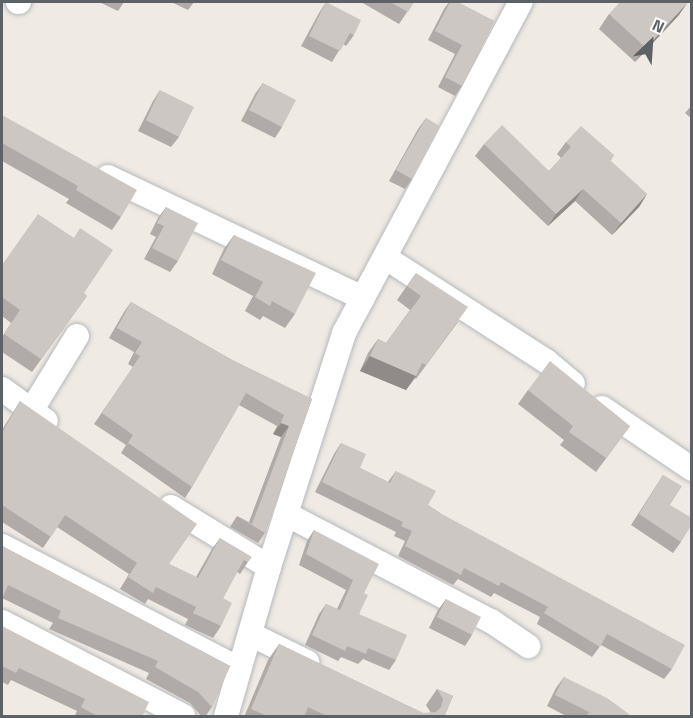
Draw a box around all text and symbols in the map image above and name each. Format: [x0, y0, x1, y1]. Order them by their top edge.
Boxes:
north arrow [621, 12, 681, 72]
text: N [649, 12, 669, 39]

